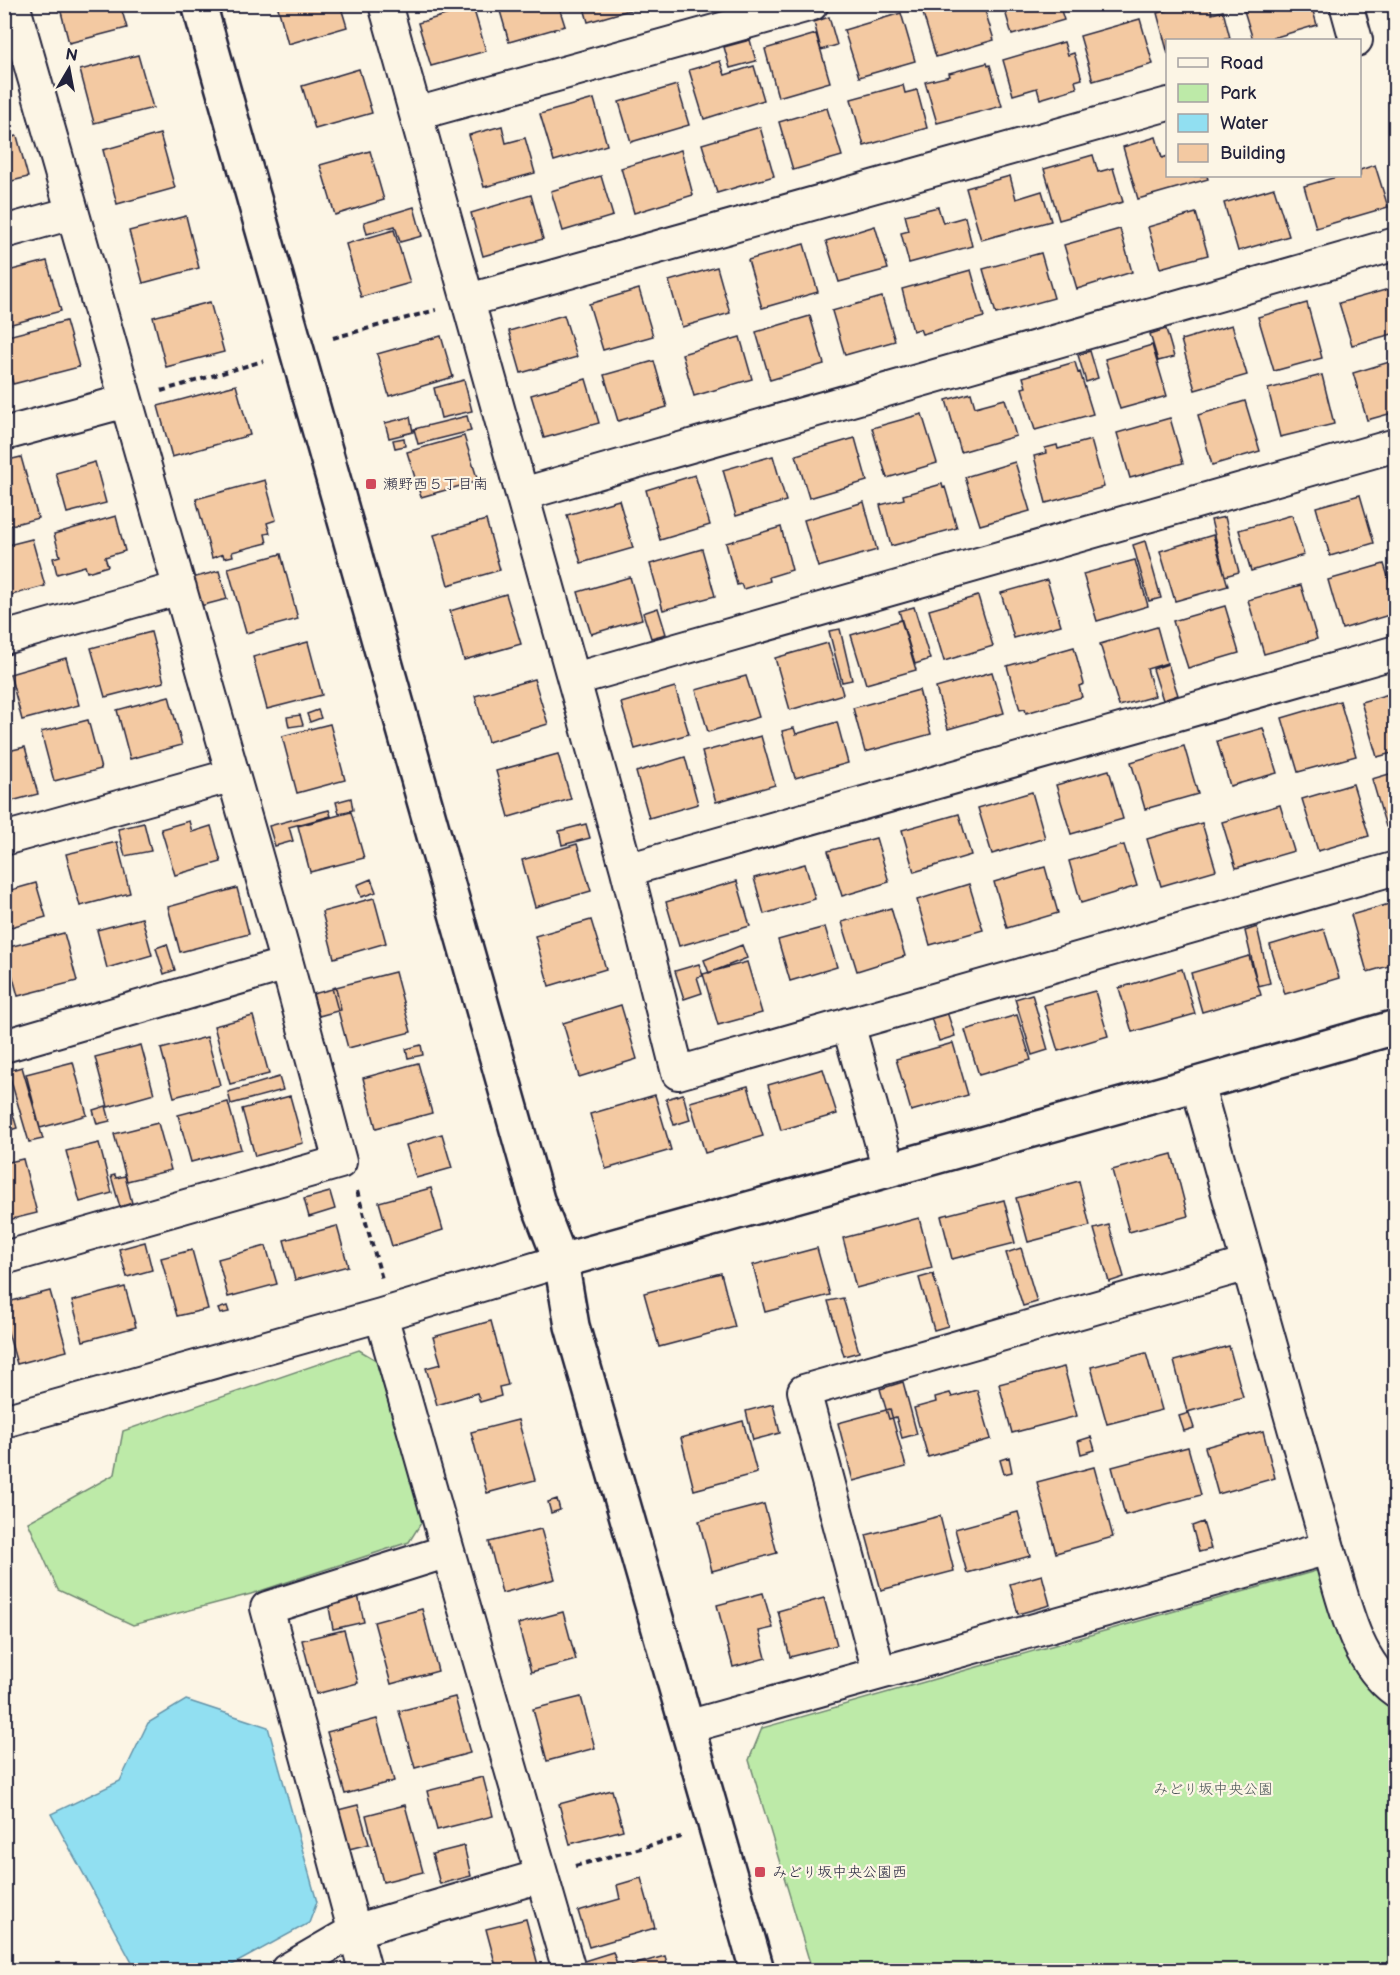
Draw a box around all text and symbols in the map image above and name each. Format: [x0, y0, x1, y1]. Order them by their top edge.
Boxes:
north arrow [39, 39, 99, 99]
legend [1166, 39, 1361, 177]
text: N [64, 45, 79, 66]
text: Road [1220, 53, 1264, 74]
text: Park [1220, 83, 1256, 104]
text: Water [1220, 113, 1268, 134]
text: Building [1220, 143, 1286, 164]
place label: 瀬野西５丁目南 [383, 475, 488, 494]
marker: 瀬野西５丁目南 [364, 477, 378, 491]
park label: みどり坂中央公園 [1153, 1780, 1273, 1799]
place label: みどり坂中央公園西 [772, 1863, 907, 1882]
marker: みどり坂中央公園西 [753, 1865, 767, 1879]

